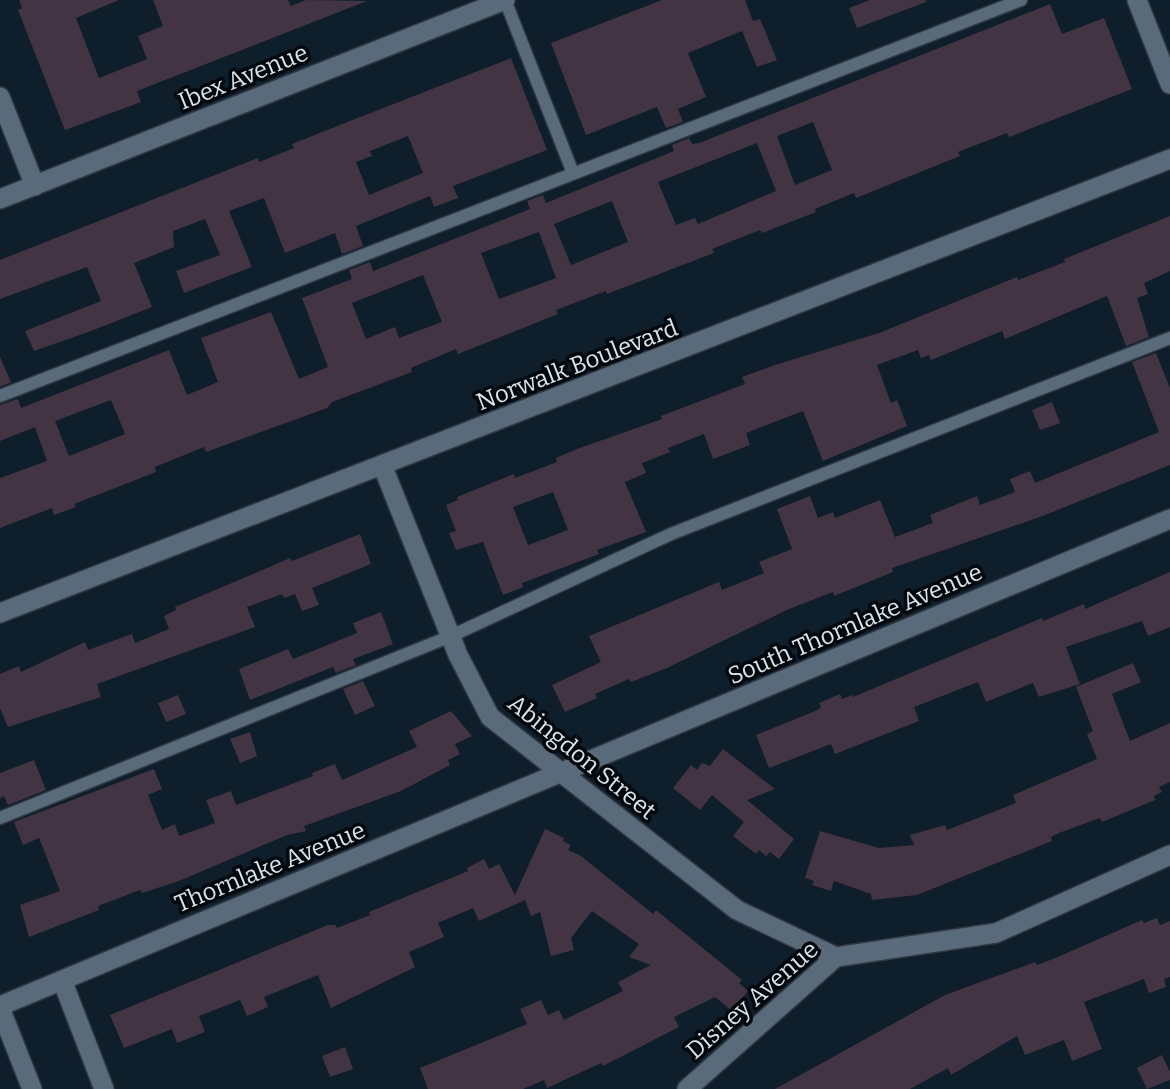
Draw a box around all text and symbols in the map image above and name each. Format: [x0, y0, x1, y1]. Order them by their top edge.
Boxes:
street label: Ibex Avenue [174, 38, 312, 116]
street label: Norwalk Boulevard [472, 314, 682, 416]
street label: South Thornlake Avenue [724, 558, 986, 690]
street label: Abingdon Street [503, 689, 662, 825]
street label: Thornlake Avenue [171, 816, 369, 918]
street label: Disney Avenue [680, 935, 824, 1065]

